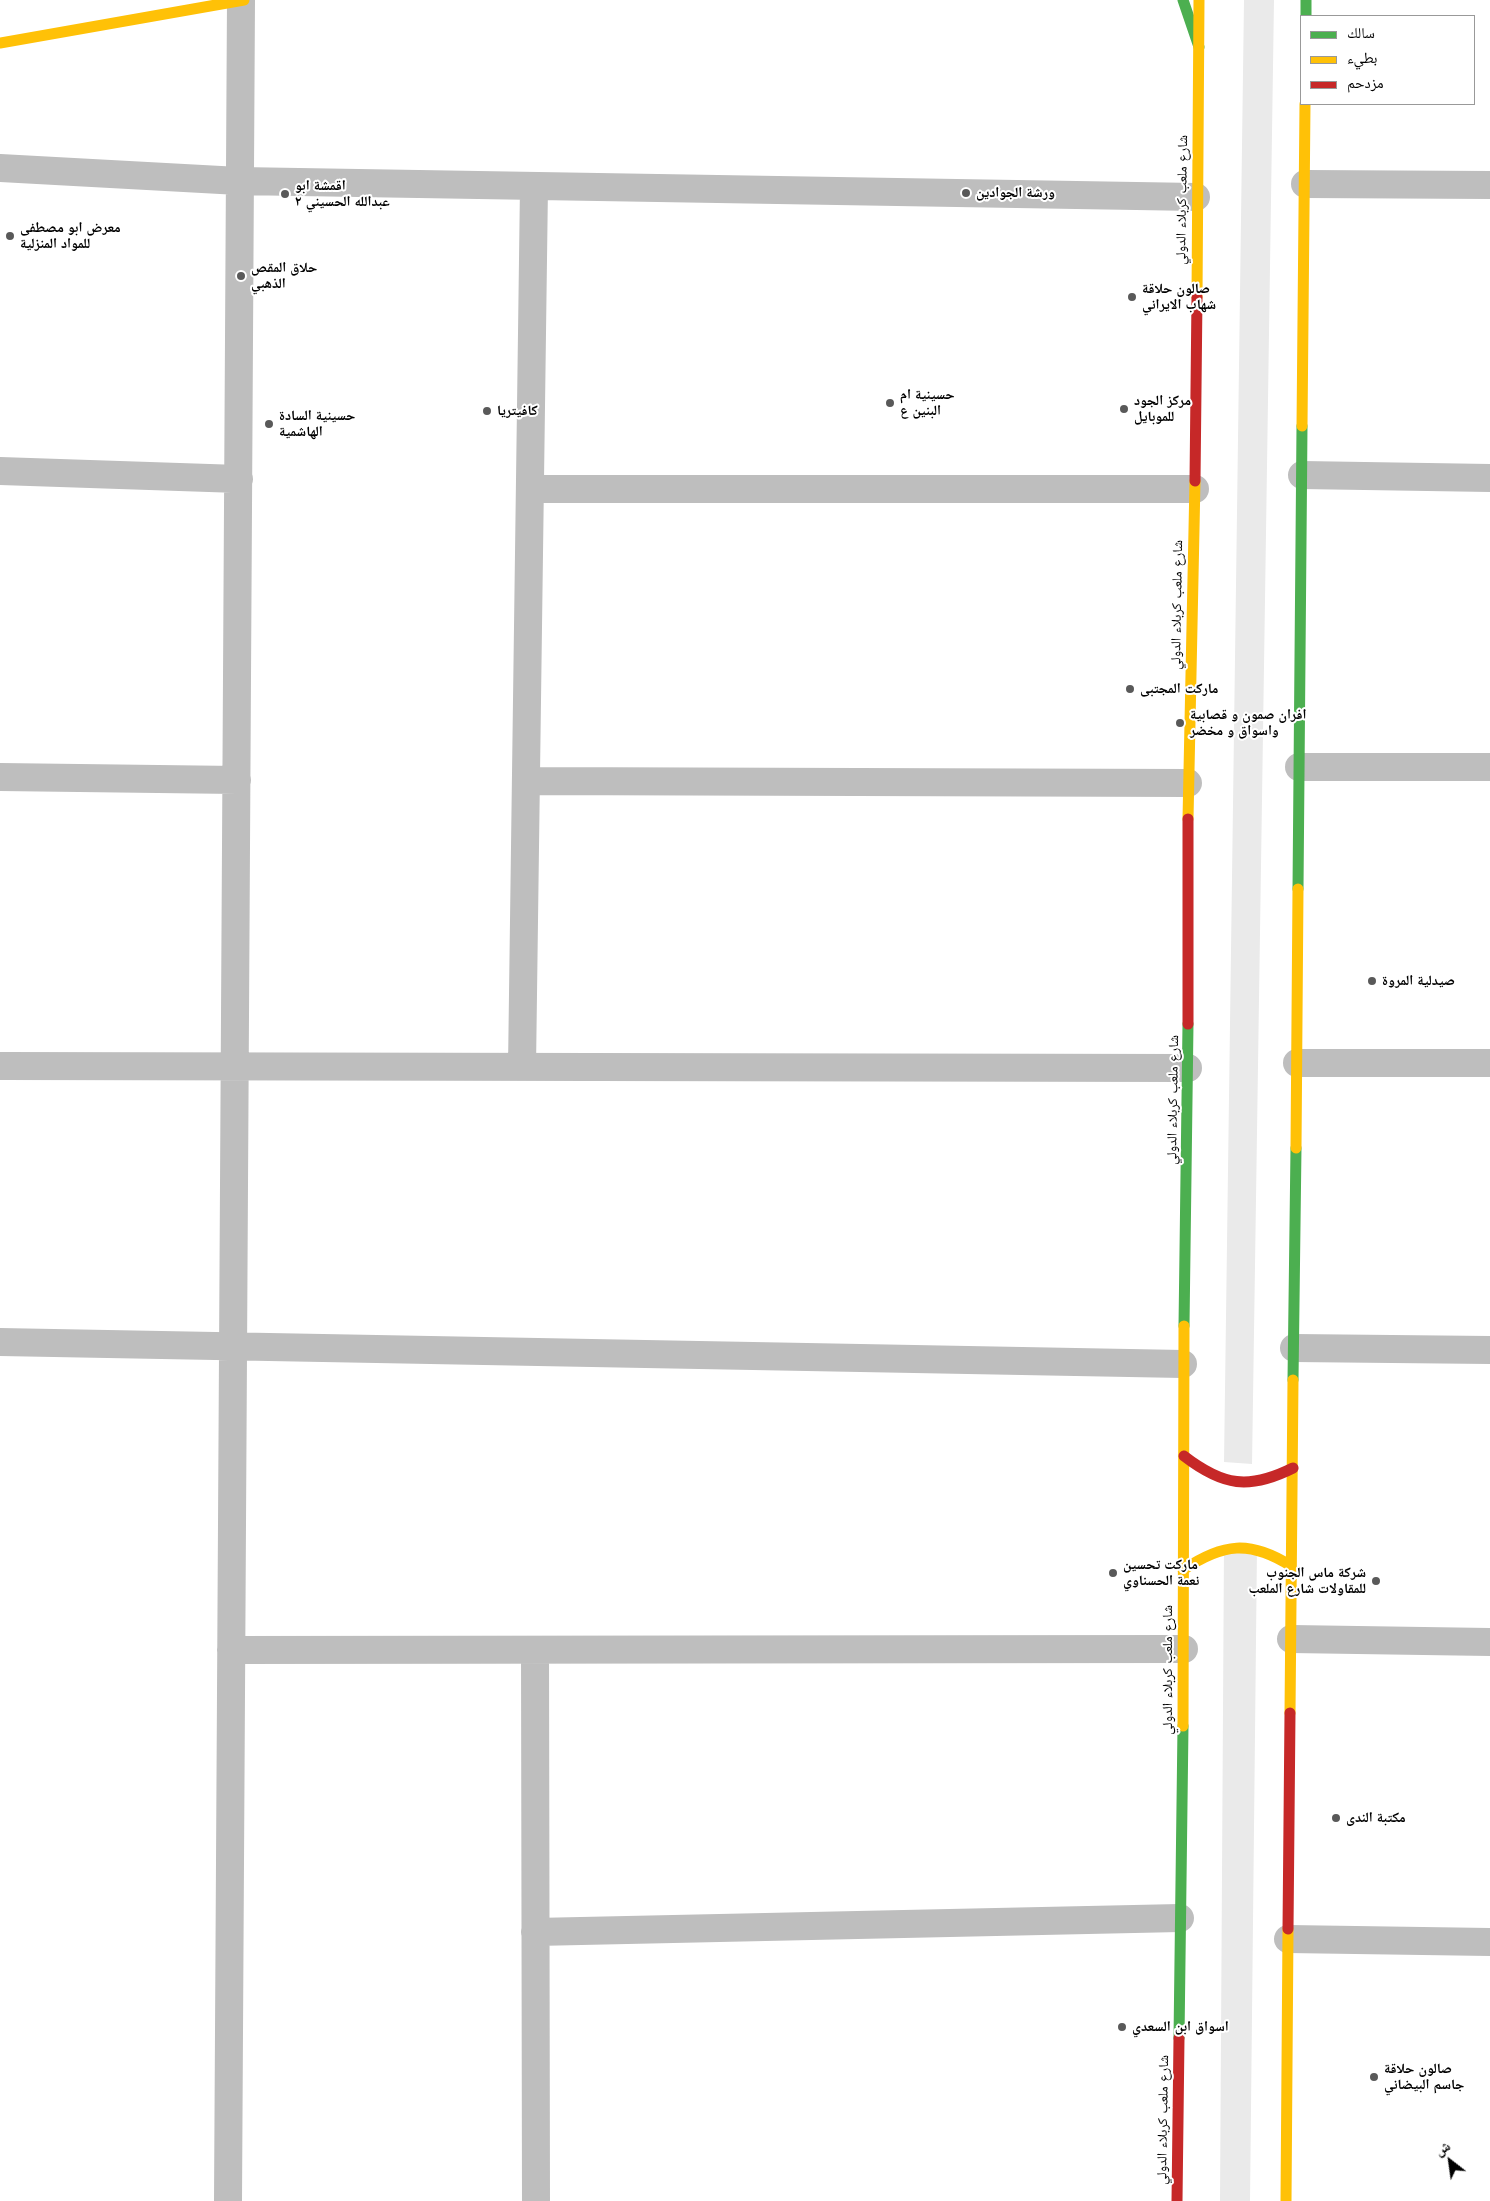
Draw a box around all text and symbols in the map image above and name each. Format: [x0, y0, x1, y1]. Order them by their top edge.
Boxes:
legend [1300, 15, 1475, 105]
text: سالك [1347, 24, 1375, 42]
text: بطيء [1347, 49, 1377, 67]
text: مزدحم [1347, 74, 1384, 92]
street label: شارع ملعب كربلاء الدولي [1172, 135, 1192, 265]
place label: اقمشة ابو عبدالله الحسيني ٢ [295, 178, 390, 210]
place label: ورشة الجوادين [976, 185, 1055, 201]
marker: ورشة الجوادين [960, 187, 972, 199]
marker: اقمشة ابو عبدالله الحسيني ٢ [279, 188, 291, 200]
place label: معرض ابو مصطفى للمواد المنزلية [20, 220, 121, 252]
marker: معرض ابو مصطفى للمواد المنزلية [4, 230, 16, 242]
place label: حلاق المقص الذهبي [251, 260, 317, 292]
marker: حلاق المقص الذهبي [235, 270, 247, 282]
place label: صالون حلاقة شهاب الايراني [1142, 281, 1216, 314]
marker: صالون حلاقة شهاب الايراني [1126, 291, 1138, 303]
place label: حسينية ام البنين ع [900, 387, 955, 420]
place label: مركز الجود للموبايل [1134, 393, 1191, 426]
marker: حسينية ام البنين ع [884, 397, 896, 409]
place label: كافيتريا [497, 403, 538, 419]
marker: مركز الجود للموبايل [1118, 403, 1130, 415]
marker: كافيتريا [481, 405, 493, 417]
place label: حسينية السادة الهاشمية [279, 408, 355, 441]
marker: حسينية السادة الهاشمية [263, 418, 275, 430]
street label: شارع ملعب كربلاء الدولي [1167, 540, 1187, 670]
place label: ماركت المجتبى [1140, 681, 1218, 697]
marker: ماركت المجتبى [1124, 683, 1136, 695]
place label: افران صمون و قصابية واسواق و مخضر [1190, 707, 1306, 740]
marker: افران صمون و قصابية واسواق و مخضر [1174, 717, 1186, 729]
place label: صيدلية المروة [1382, 973, 1455, 989]
marker: صيدلية المروة [1366, 975, 1378, 987]
street label: شارع ملعب كربلاء الدولي [1163, 1035, 1183, 1165]
place label: ماركت تحسين نعمة الحسناوي [1123, 1557, 1199, 1590]
place label: شركة ماس الجنوب للمقاولات شارع الملعب [1249, 1565, 1366, 1598]
marker: ماركت تحسين نعمة الحسناوي [1107, 1567, 1119, 1579]
marker: شركة ماس الجنوب للمقاولات شارع الملعب [1370, 1575, 1382, 1587]
street label: شارع ملعب كربلاء الدولي [1160, 1605, 1176, 1735]
place label: مكتبة الندى [1346, 1810, 1406, 1826]
marker: مكتبة الندى [1330, 1812, 1342, 1824]
place label: اسواق ابن السعدي [1132, 2019, 1229, 2035]
marker: اسواق ابن السعدي [1116, 2021, 1128, 2033]
street label: شارع ملعب كربلاء الدولي [1153, 2055, 1173, 2185]
place label: صالون حلاقة جاسم البيضاني [1384, 2061, 1464, 2094]
marker: صالون حلاقة جاسم البيضاني [1368, 2071, 1380, 2083]
north arrow [1425, 2136, 1475, 2186]
text: ش [1432, 2137, 1453, 2159]

